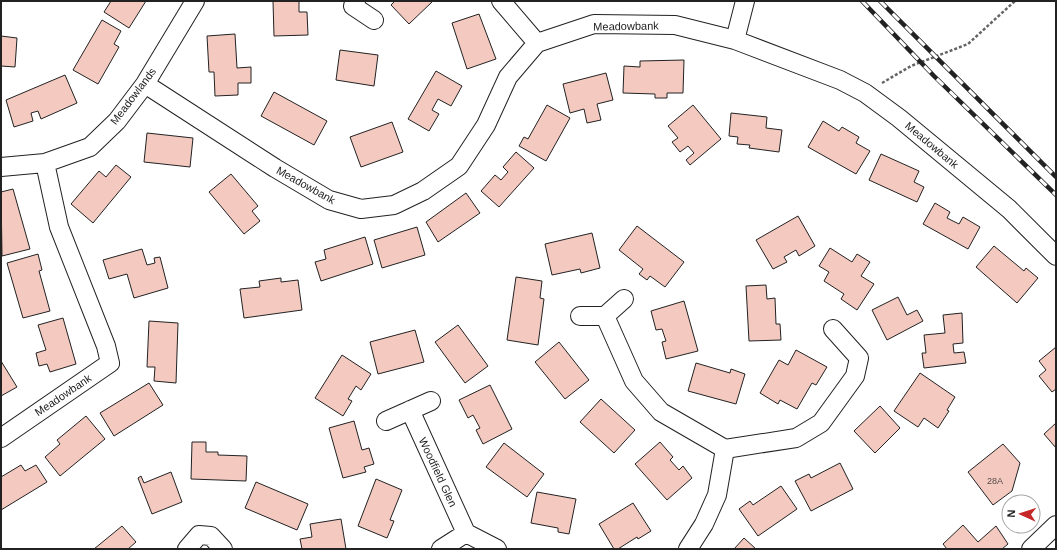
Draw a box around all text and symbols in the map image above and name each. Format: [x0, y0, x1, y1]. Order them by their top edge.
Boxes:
street label: Meadowbank [593, 19, 659, 33]
street label: Meadowlands [108, 65, 159, 127]
street label: Meadowbank [903, 119, 961, 171]
street label: Meadowbank [274, 164, 338, 206]
street label: Meadowbank [33, 371, 94, 418]
street label: Woodfield Glen [417, 435, 459, 509]
house number: 28A [987, 476, 1003, 486]
north arrow [1001, 494, 1041, 534]
text: N [1005, 509, 1017, 518]

